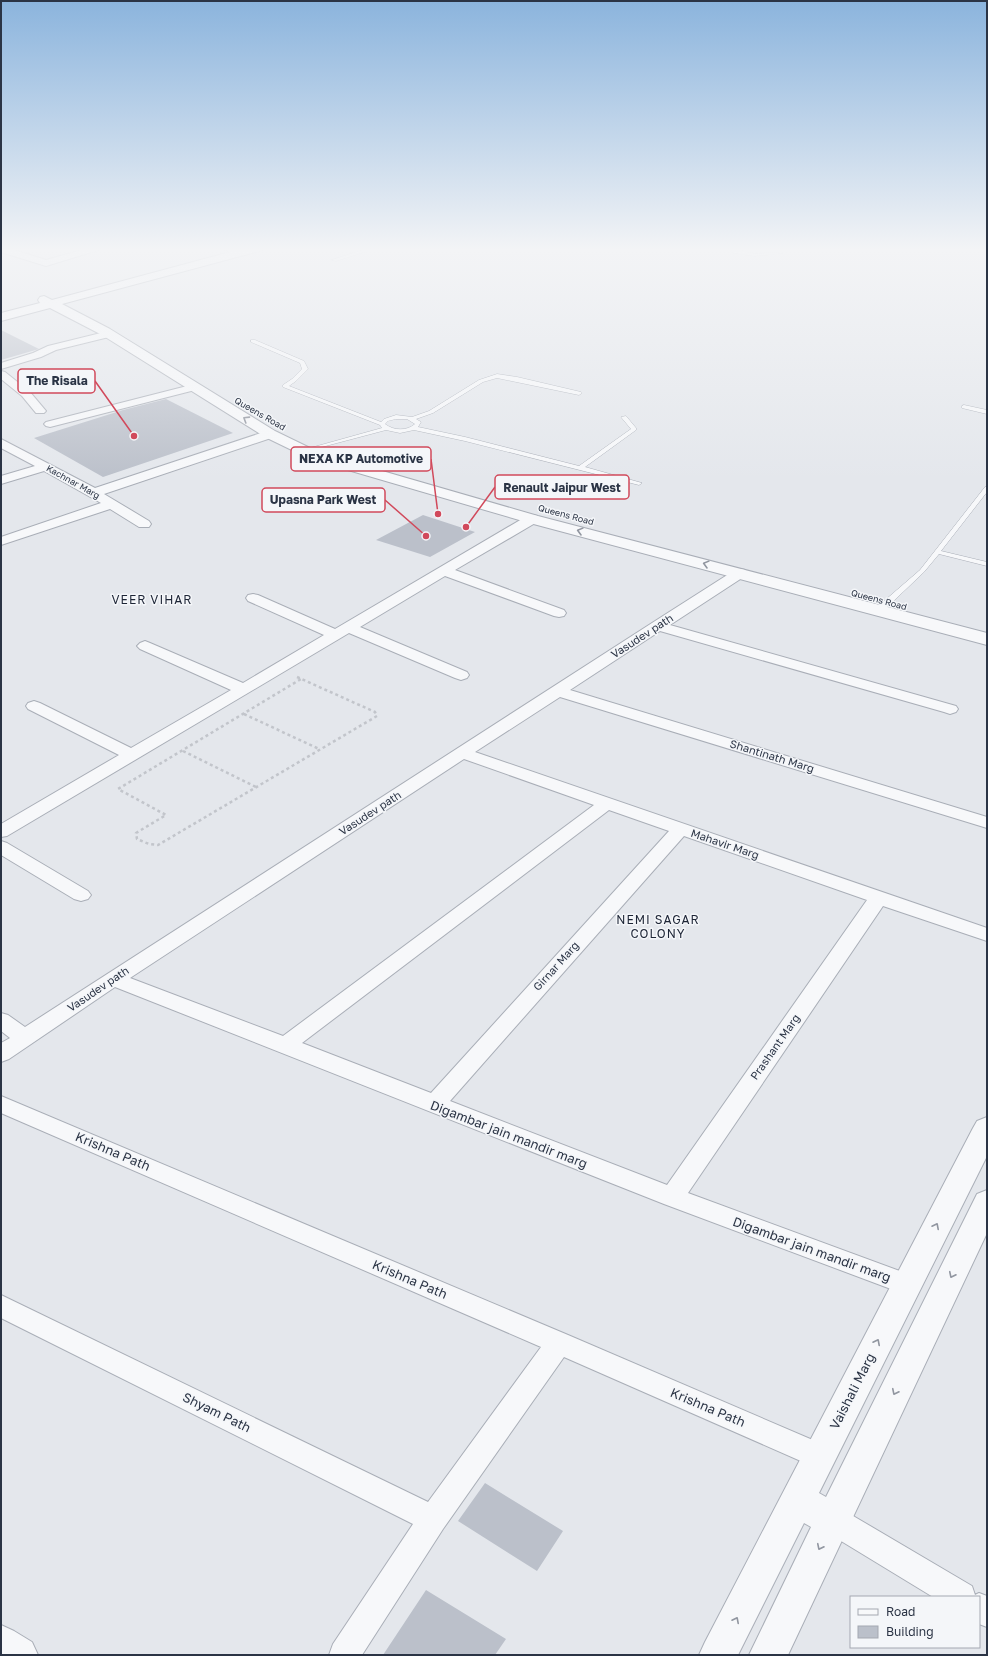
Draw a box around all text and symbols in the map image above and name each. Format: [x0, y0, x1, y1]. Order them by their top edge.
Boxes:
callout: The Risala [18, 369, 95, 393]
text: The Risala [26, 373, 88, 388]
street label: Queens Road [233, 395, 288, 433]
one-way arrow [243, 416, 250, 424]
callout: NEXA KP Automotive [291, 447, 431, 471]
text: NEXA KP Automotive [299, 451, 423, 466]
street label: Kachnar Marg [44, 462, 102, 501]
callout: Renault Jaipur West [495, 475, 629, 499]
text: Renault Jaipur West [503, 480, 621, 495]
callout: Upasna Park West [262, 488, 385, 512]
text: Upasna Park West [270, 492, 376, 507]
street label: Queens Road [537, 502, 595, 527]
one-way arrow [577, 527, 584, 536]
one-way arrow [702, 561, 709, 569]
street label: Queens Road [850, 587, 908, 612]
district label: VEER VIHAR [112, 592, 192, 607]
street label: Vasudev path [608, 611, 675, 660]
street label: Shantinath Marg [728, 737, 816, 775]
street label: Vasudev path [336, 788, 403, 837]
street label: Mahavir Marg [689, 826, 761, 861]
district label: NEMI SAGAR COLONY [616, 912, 700, 941]
street label: Girnar Marg [530, 938, 581, 993]
street label: Vasudev path [65, 963, 131, 1014]
street label: Prashant Marg [747, 1012, 802, 1082]
street label: Digambar jain mandir marg [428, 1097, 590, 1171]
street label: Krishna Path [73, 1128, 153, 1174]
street label: Digambar jain mandir marg [731, 1213, 893, 1285]
one-way arrow [932, 1223, 939, 1231]
street label: Krishna Path [370, 1256, 450, 1302]
one-way arrow [949, 1271, 957, 1279]
one-way arrow [872, 1339, 880, 1346]
street label: Vaishali Marg [826, 1350, 878, 1432]
street label: Krishna Path [668, 1384, 748, 1430]
one-way arrow [892, 1388, 900, 1396]
street label: Shyam Path [180, 1389, 254, 1435]
one-way arrow [817, 1543, 825, 1550]
legend [850, 1596, 980, 1648]
text: Road [886, 1604, 915, 1619]
one-way arrow [731, 1617, 739, 1624]
text: Building [886, 1624, 934, 1639]

